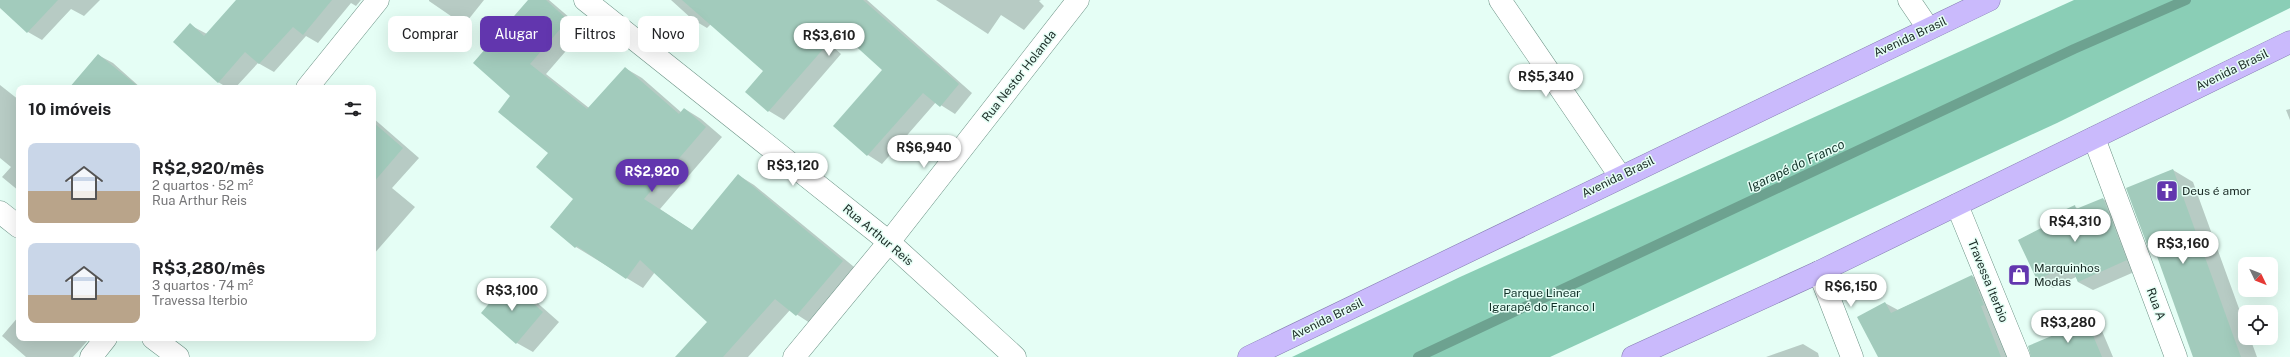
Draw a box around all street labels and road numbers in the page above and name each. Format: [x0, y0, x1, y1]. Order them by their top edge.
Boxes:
street label: Avenida Brasil [1871, 14, 1949, 60]
street label: Rua Nestor Holanda [979, 28, 1059, 124]
street label: Avenida Brasil [2193, 46, 2271, 94]
street label: Avenida Brasil [1579, 153, 1657, 201]
street label: Rua Arthur Reis [840, 201, 916, 269]
street label: Travessa Iterbio [1965, 237, 2011, 325]
street label: Rua A [2144, 286, 2168, 322]
street label: Avenida Brasil [1288, 295, 1366, 343]

